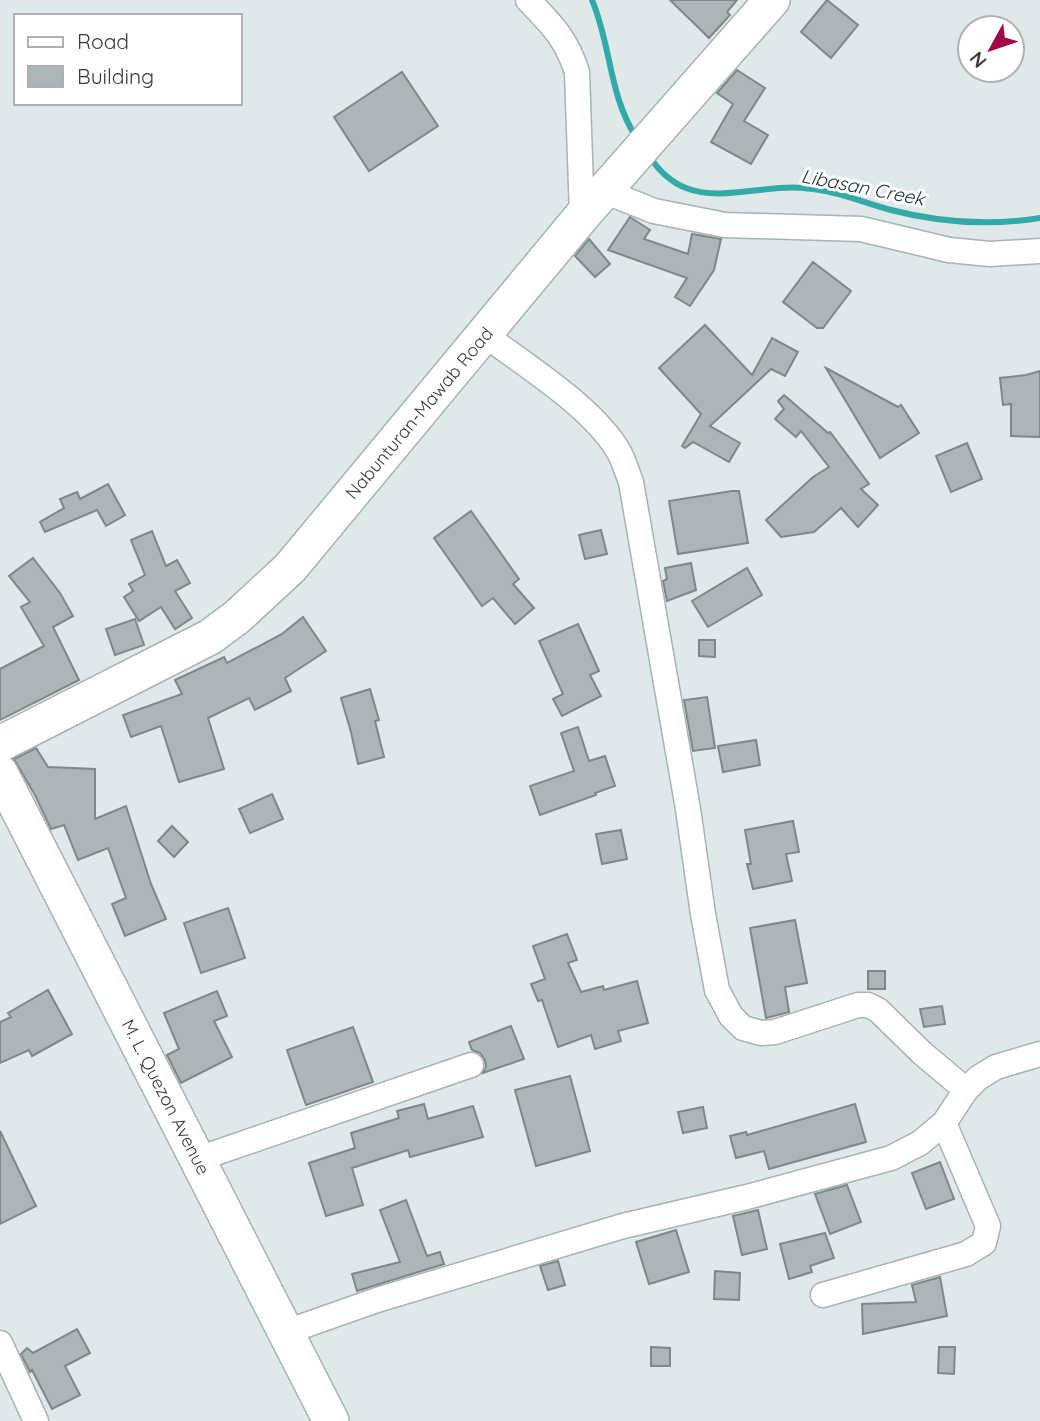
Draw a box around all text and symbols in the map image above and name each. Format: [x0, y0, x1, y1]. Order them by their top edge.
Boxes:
legend [14, 14, 242, 105]
north arrow [956, 14, 1026, 84]
text: Road [77, 28, 129, 54]
text: N [964, 47, 992, 73]
text: Building [77, 63, 154, 89]
water label: Libasan Creek [799, 163, 928, 211]
street label: Nabunturan-Mawab Road [340, 322, 498, 504]
street label: M. L. Quezon Avenue [117, 1015, 215, 1179]

